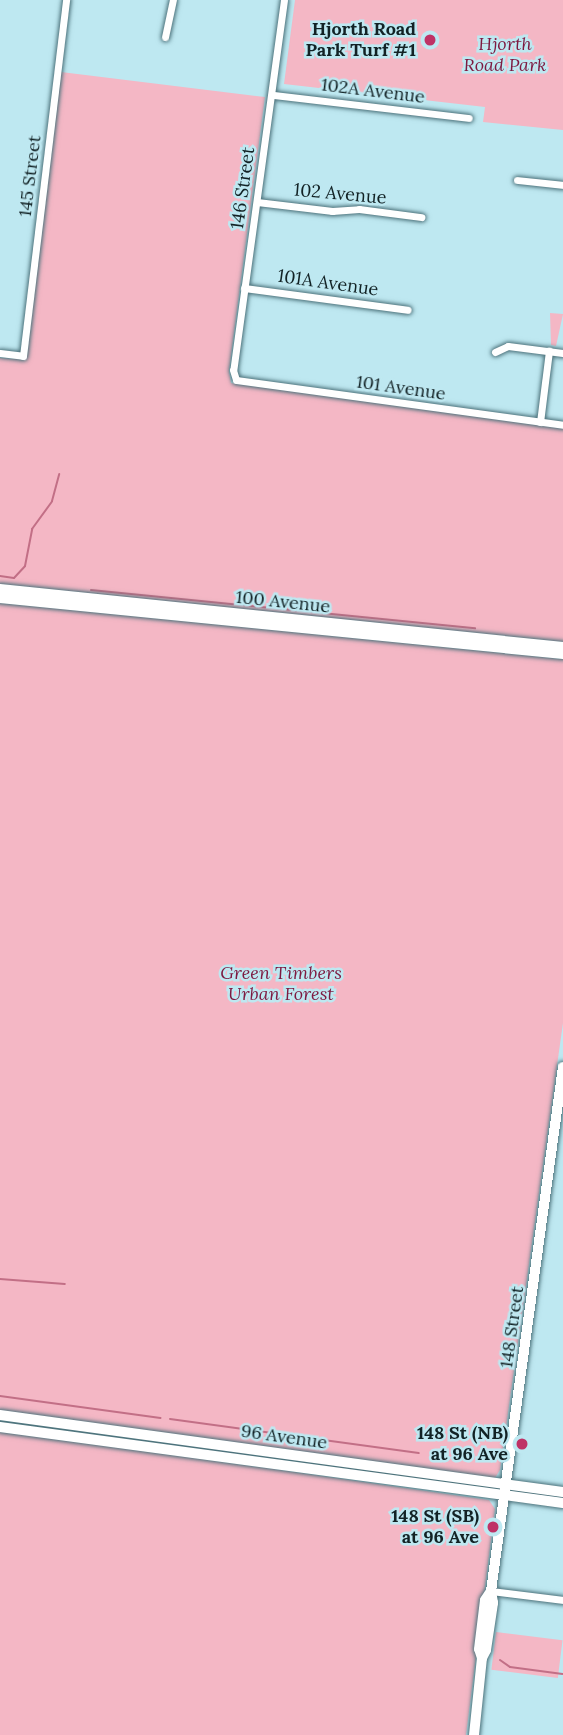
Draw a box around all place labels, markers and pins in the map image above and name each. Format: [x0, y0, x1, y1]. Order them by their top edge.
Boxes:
place label: Hjorth Road Park Turf #1 [306, 19, 416, 61]
marker: Hjorth Road Park Turf #1 [422, 32, 438, 48]
place label: 148 St (NB) at 96 Ave [417, 1423, 508, 1466]
marker: 148 St (NB) at 96 Ave [514, 1436, 530, 1452]
place label: 148 St (SB) at 96 Ave [391, 1506, 479, 1548]
marker: 148 St (SB) at 96 Ave [485, 1519, 501, 1535]

